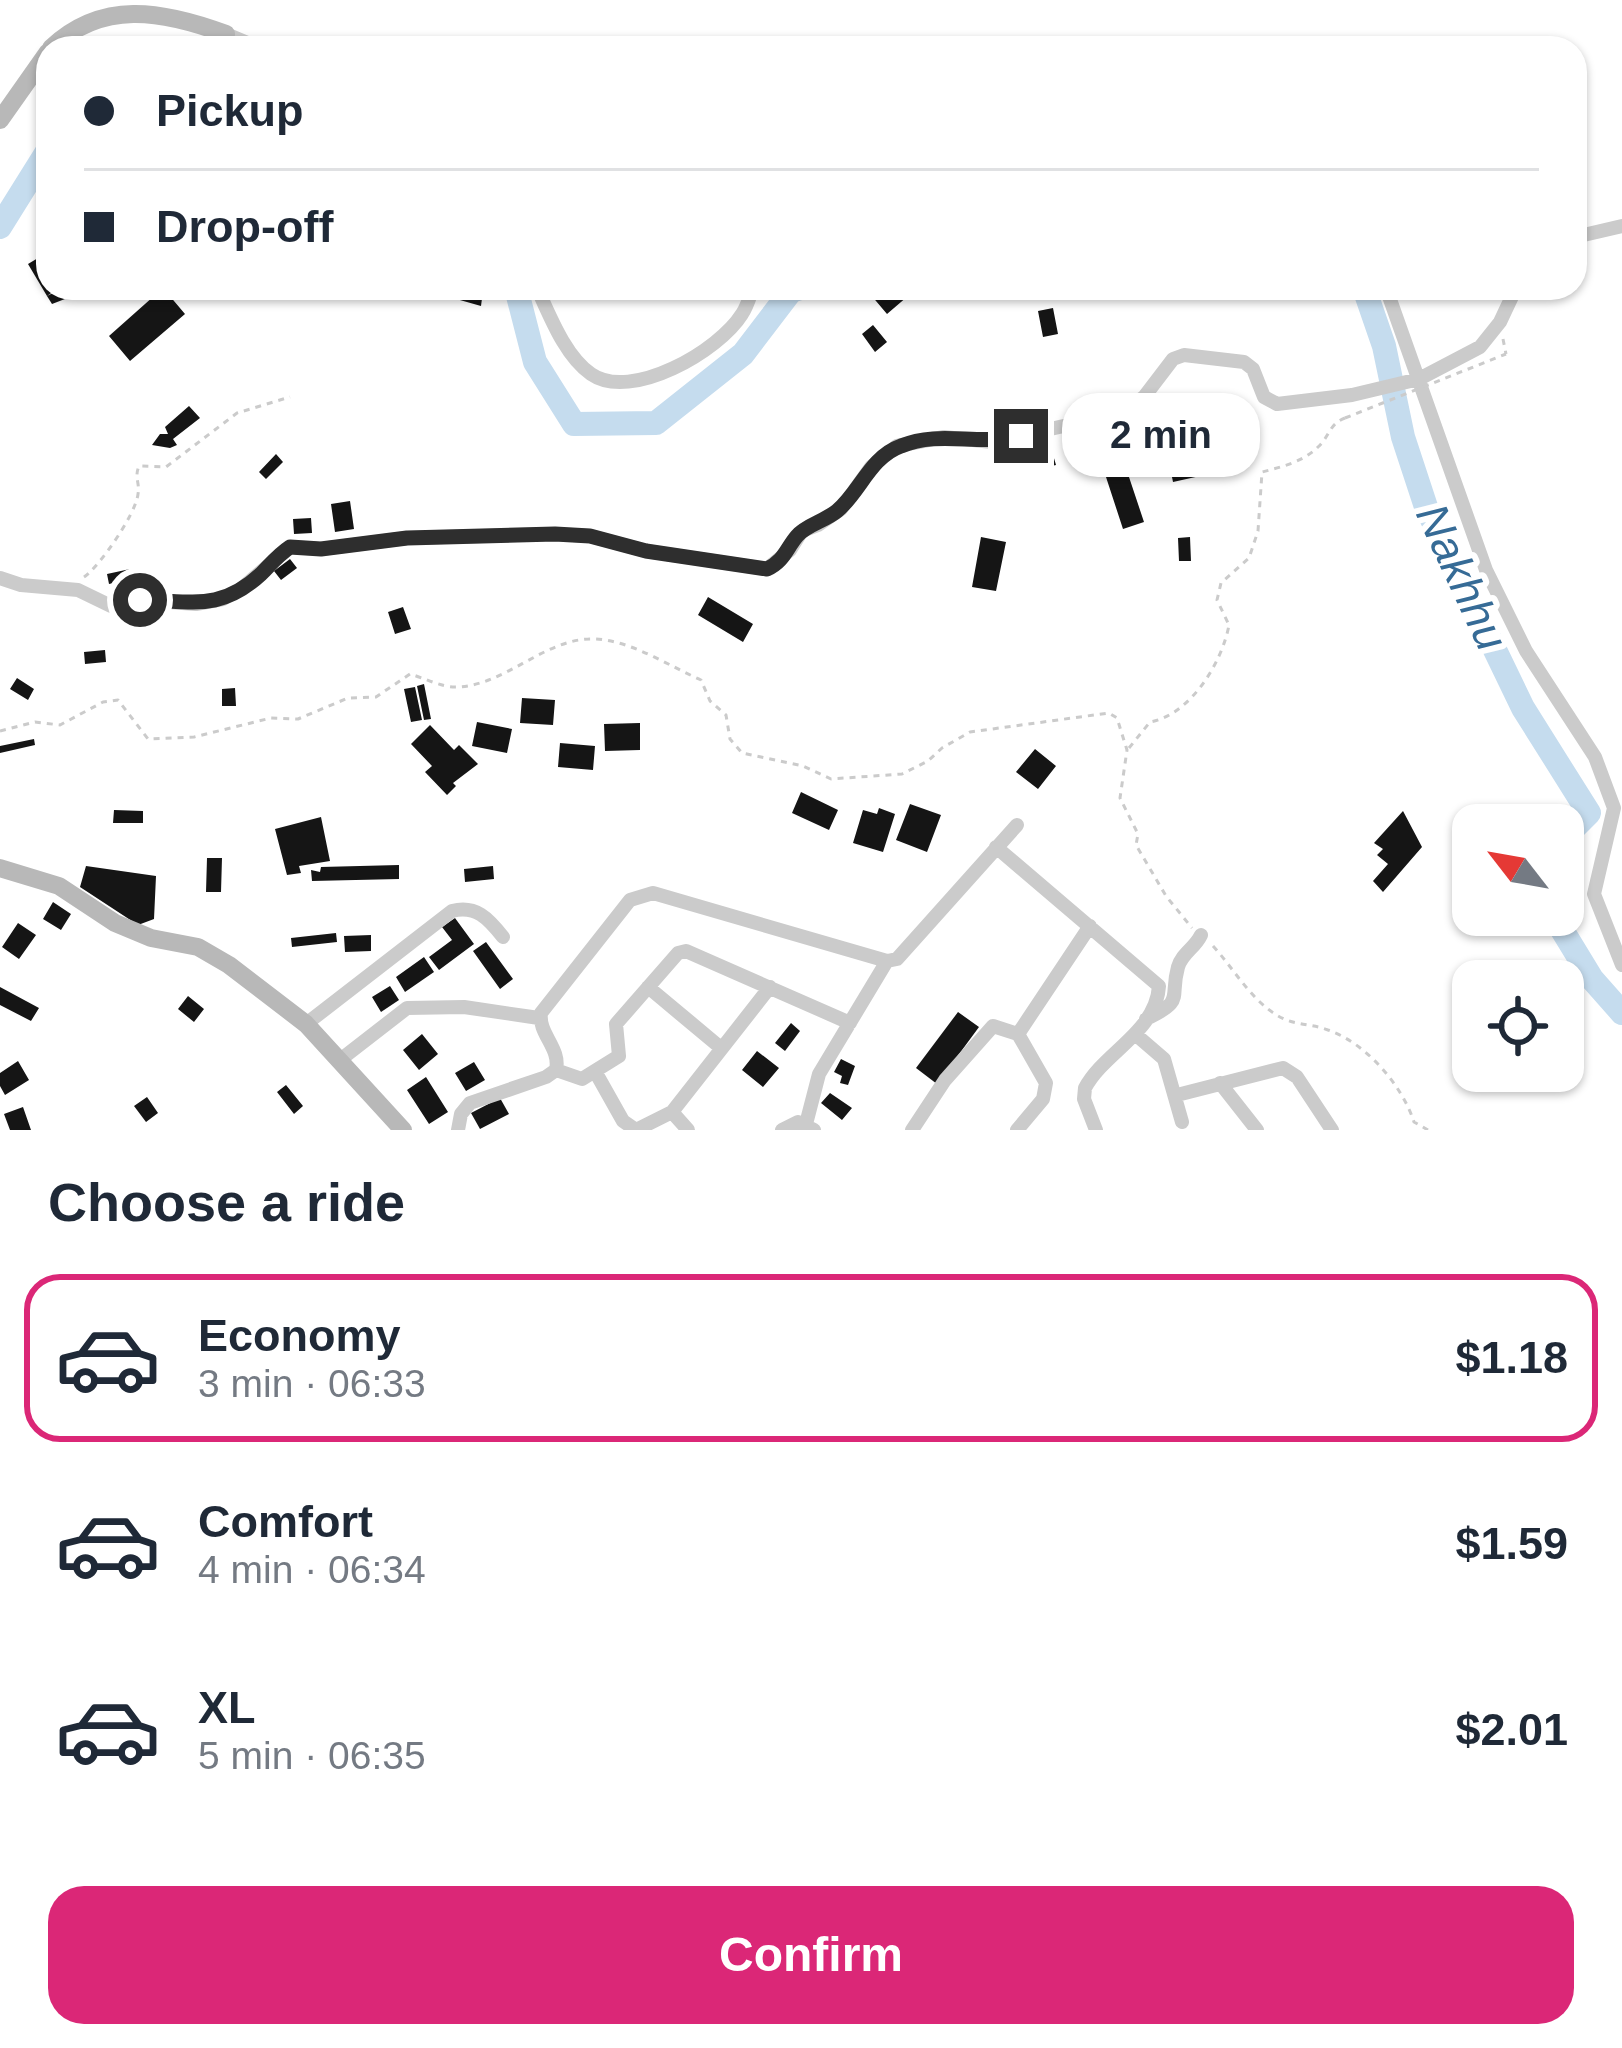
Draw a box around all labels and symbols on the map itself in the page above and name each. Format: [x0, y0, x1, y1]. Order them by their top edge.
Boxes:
callout: 2 min [1063, 394, 1261, 478]
route end [994, 409, 1048, 463]
water label: Nakhhu [1406, 496, 1518, 658]
route start [113, 573, 167, 627]
north arrow [1452, 804, 1584, 936]

